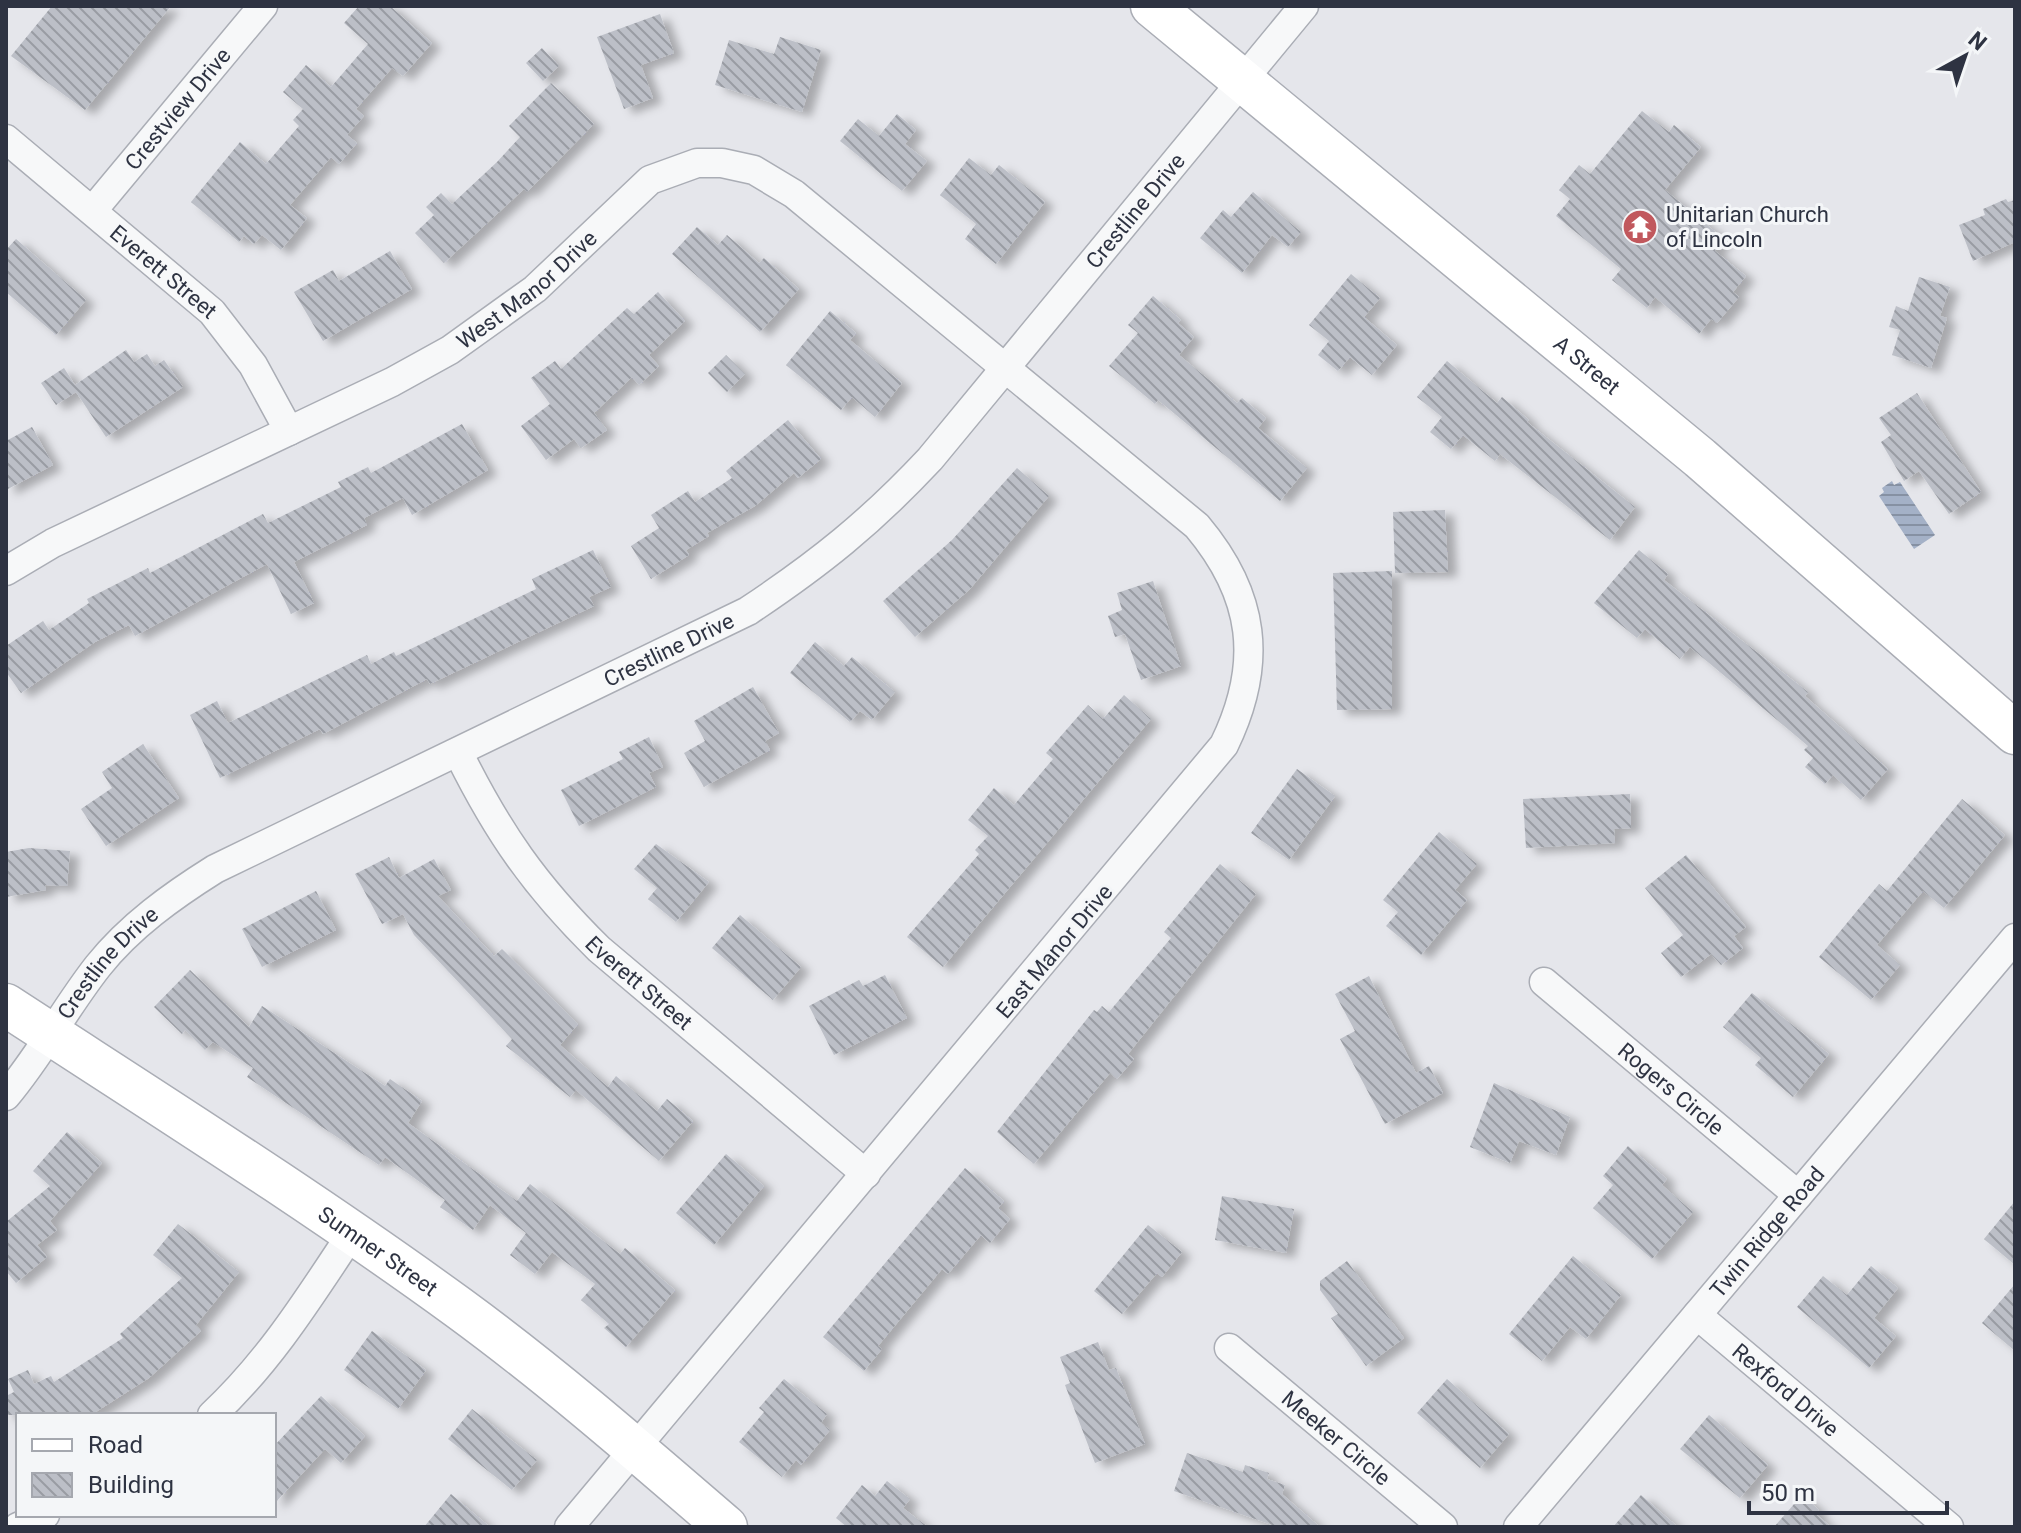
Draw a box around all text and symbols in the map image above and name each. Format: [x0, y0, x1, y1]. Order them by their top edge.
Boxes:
north arrow [1925, 16, 2005, 96]
text: N [1964, 26, 1992, 56]
street label: Crestview Drive [120, 43, 236, 175]
street label: Crestline Drive [1081, 148, 1190, 273]
place label: Unitarian Church of Lincoln [1666, 202, 1829, 252]
temple icon: Unitarian Church of Lincoln [1621, 208, 1659, 246]
street label: Everett Street [105, 220, 222, 324]
street label: West Manor Drive [452, 225, 602, 354]
street label: A Street [1549, 331, 1625, 400]
street label: Crestline Drive [600, 608, 738, 692]
street label: East Manor Drive [991, 879, 1118, 1023]
street label: Crestline Drive [52, 901, 163, 1024]
street label: Everett Street [580, 931, 697, 1035]
street label: Rogers Circle [1613, 1038, 1729, 1140]
street label: Twin Ridge Road [1705, 1162, 1830, 1303]
street label: Sumner Street [314, 1201, 442, 1301]
street label: Rexford Drive [1727, 1338, 1844, 1442]
street label: Meeker Circle [1277, 1386, 1395, 1491]
legend [16, 1413, 276, 1517]
text: Road [88, 1431, 143, 1459]
scale bar [1749, 1465, 1947, 1515]
text: Building [88, 1471, 174, 1499]
text: 50 m [1761, 1479, 1815, 1507]

